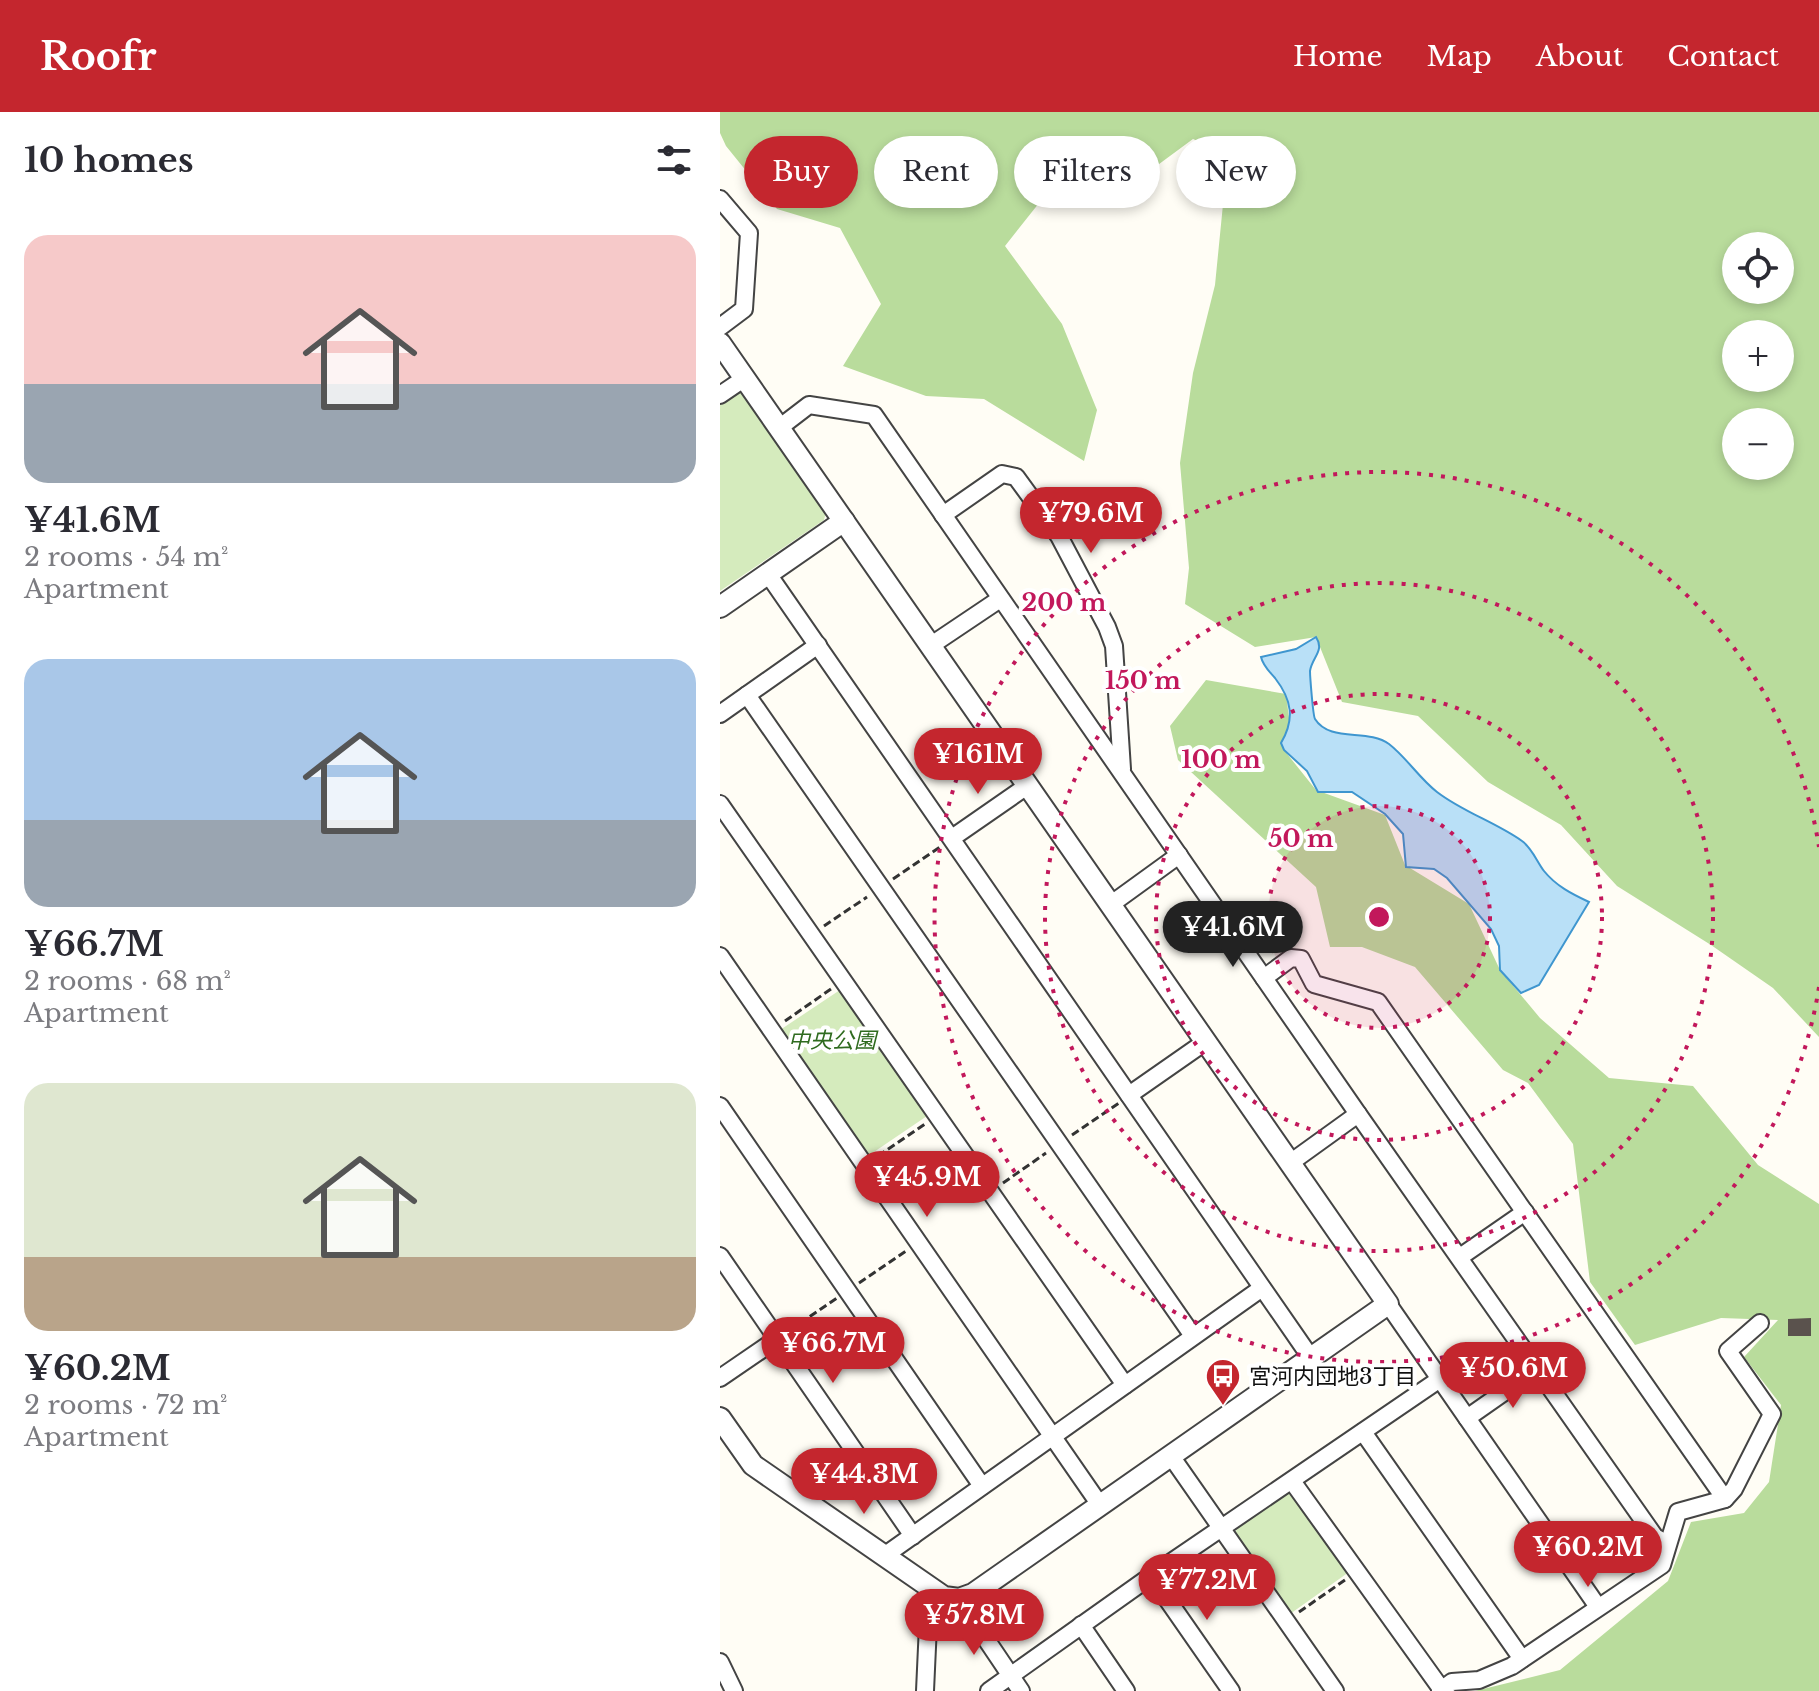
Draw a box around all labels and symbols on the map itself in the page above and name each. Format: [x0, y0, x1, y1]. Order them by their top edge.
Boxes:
pin: ¥79.6M [1026, 487, 1156, 555]
text: 200 m [1022, 588, 1107, 617]
text: 150 m [1105, 666, 1181, 695]
pin: ¥161M [922, 728, 1034, 796]
text: 100 m [1181, 745, 1261, 774]
text: 50 m [1268, 824, 1334, 853]
pin: ¥41.6M [1168, 901, 1298, 969]
centre of rings [1365, 903, 1393, 931]
park label: 中央公園 [788, 1027, 879, 1054]
pin: ¥45.9M [862, 1151, 992, 1219]
pin: ¥66.7M [768, 1317, 898, 1385]
pin: ¥50.6M [1448, 1342, 1578, 1410]
bus stop icon: 宮河内団地3丁目 [1204, 1357, 1242, 1407]
place label: 宮河内団地3丁目 [1249, 1363, 1417, 1390]
pin: ¥44.3M [799, 1448, 929, 1516]
pin: ¥60.2M [1523, 1521, 1653, 1589]
pin: ¥77.2M [1142, 1554, 1272, 1622]
pin: ¥57.8M [909, 1589, 1039, 1657]

